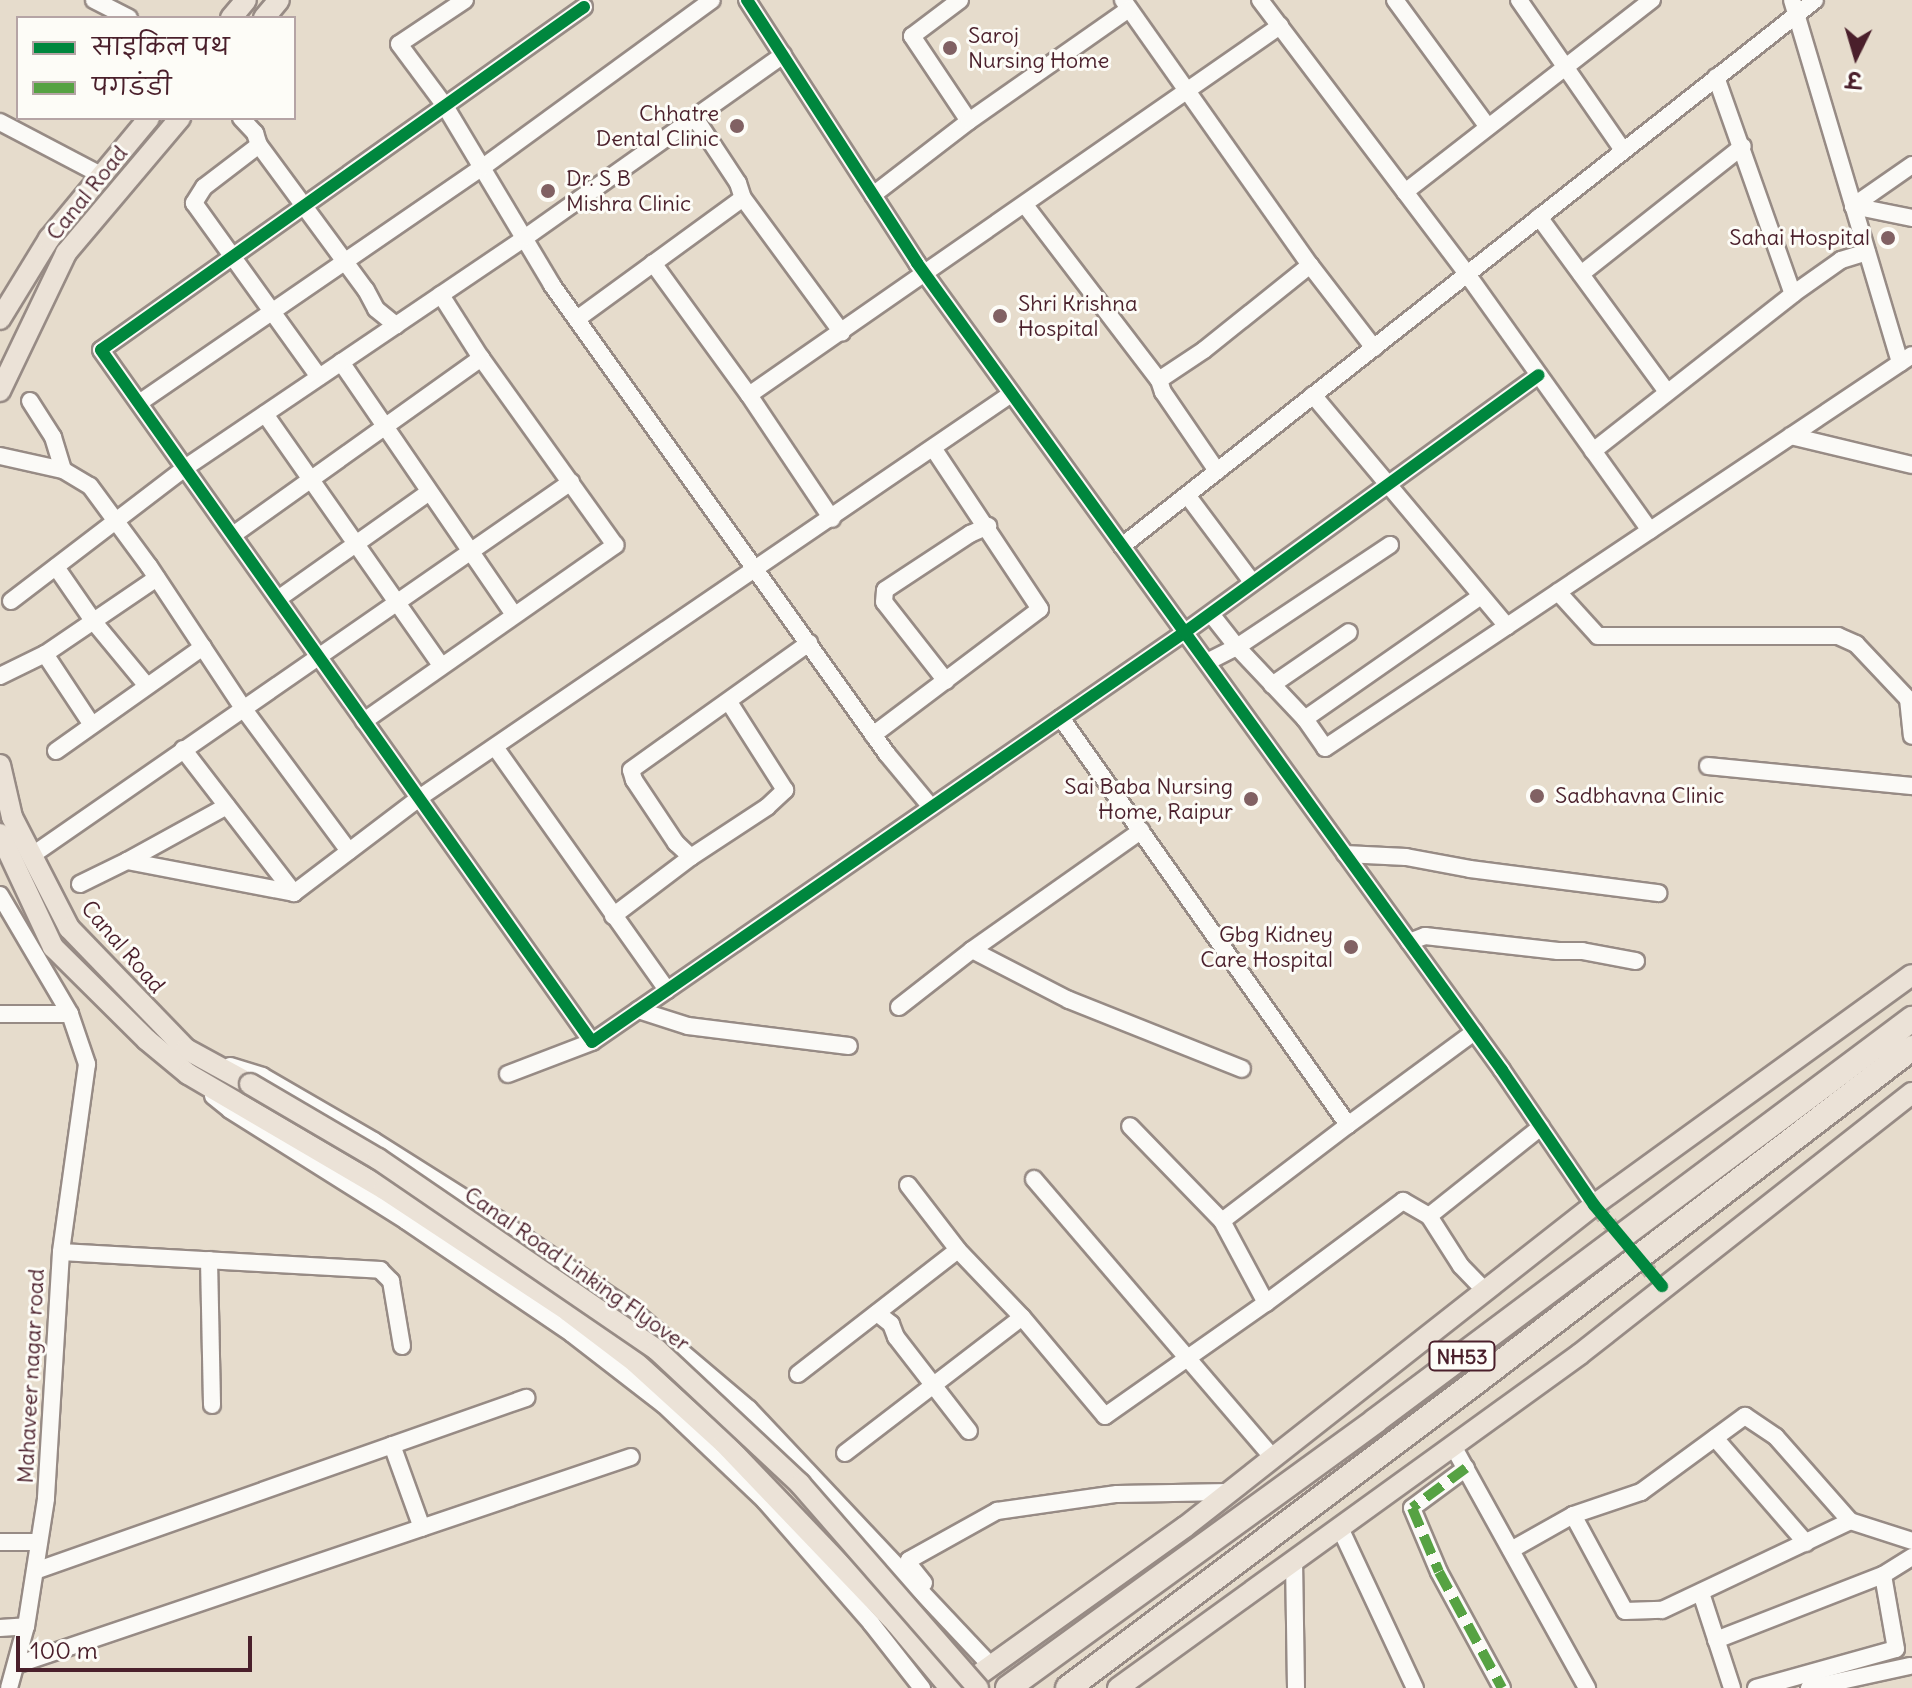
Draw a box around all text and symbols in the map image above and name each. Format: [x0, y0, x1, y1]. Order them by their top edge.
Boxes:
legend [16, 16, 296, 120]
north arrow [1816, 16, 1896, 96]
place label: Saroj Nursing Home [968, 22, 1109, 74]
text: साइकिल पथ [92, 31, 229, 61]
marker: Saroj Nursing Home [939, 37, 961, 59]
text: उ [1845, 65, 1862, 94]
text: पगडंडी [92, 71, 171, 101]
place label: Chhatre Dental Clinic [596, 100, 719, 152]
marker: Chhatre Dental Clinic [726, 115, 748, 137]
street label: Canal Road [41, 140, 133, 246]
place label: Dr. S B Mishra Clinic [566, 165, 691, 216]
marker: Dr. S B Mishra Clinic [537, 180, 559, 202]
place label: Sahai Hospital [1729, 225, 1870, 251]
marker: Sahai Hospital [1877, 227, 1899, 249]
place label: Shri Krishna Hospital [1018, 290, 1138, 342]
marker: Shri Krishna Hospital [989, 305, 1011, 327]
place label: Sai Baba Nursing Home, Raipur [1064, 773, 1233, 824]
place label: Sadbhavna Clinic [1555, 783, 1724, 809]
marker: Sadbhavna Clinic [1526, 785, 1548, 807]
marker: Sai Baba Nursing Home, Raipur [1240, 788, 1262, 810]
street label: Canal Road [76, 895, 170, 999]
place label: Gbg Kidney Care Hospital [1200, 921, 1333, 972]
marker: Gbg Kidney Care Hospital [1340, 936, 1362, 958]
street label: Canal Road Linking Flyover [459, 1181, 695, 1357]
street label: Mahaveer nagar road [12, 1268, 50, 1484]
road number: NH53 [1428, 1340, 1496, 1372]
scale bar [20, 1620, 256, 1670]
text: 100 m [30, 1635, 98, 1665]

